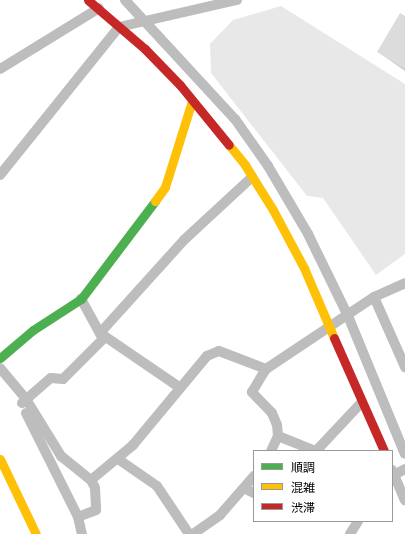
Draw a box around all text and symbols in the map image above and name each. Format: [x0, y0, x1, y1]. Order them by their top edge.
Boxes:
legend [253, 450, 393, 522]
text: 順調 [291, 460, 315, 474]
text: 混雑 [291, 480, 315, 494]
text: 渋滞 [291, 500, 315, 514]

